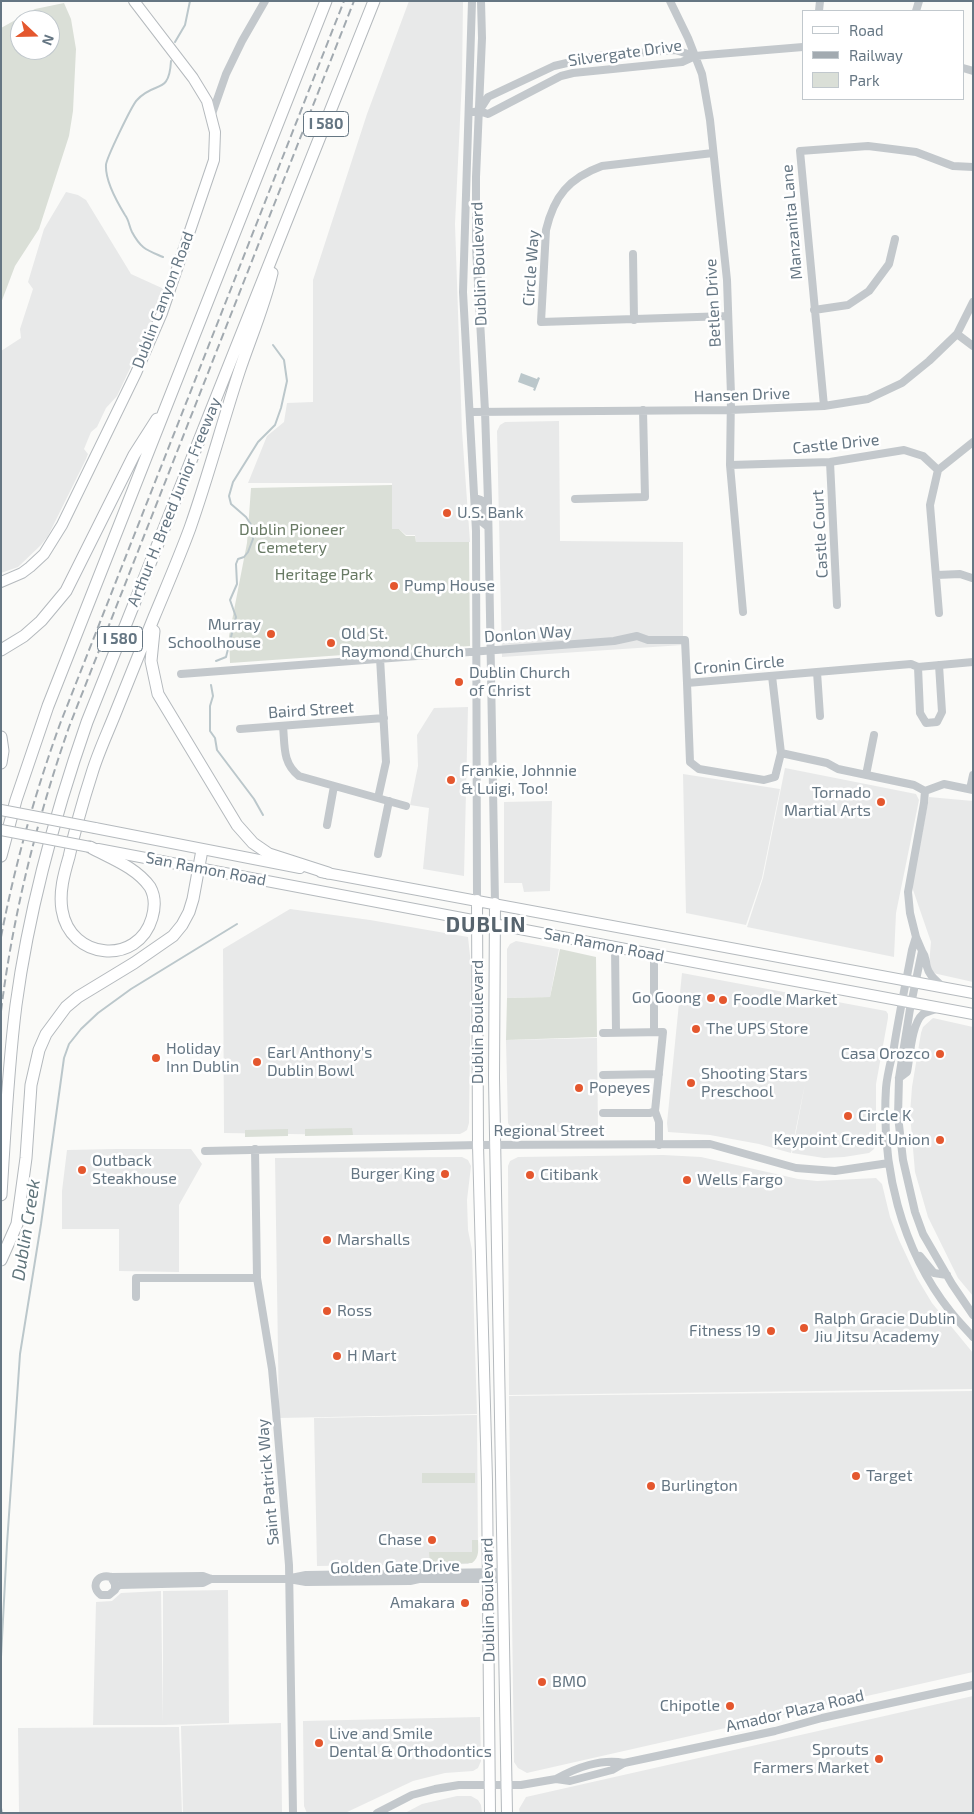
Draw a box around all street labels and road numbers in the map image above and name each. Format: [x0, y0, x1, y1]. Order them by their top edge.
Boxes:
street label: Silvergate Drive [567, 36, 683, 70]
road number: I 580 [304, 112, 348, 136]
street label: Manzanita Lane [777, 164, 807, 280]
street label: Dublin Boulevard [467, 201, 491, 327]
street label: Dublin Canyon Road [128, 229, 198, 371]
street label: Circle Way [519, 229, 543, 307]
street label: Betlen Drive [701, 258, 725, 348]
street label: Hansen Drive [694, 384, 790, 406]
street label: Arthur H. Breed Junior Freeway [123, 395, 225, 609]
street label: Castle Drive [792, 430, 880, 458]
street label: Castle Court [808, 489, 832, 579]
street label: Donlon Way [483, 621, 573, 647]
road number: I 580 [98, 626, 142, 652]
street label: Cronin Circle [693, 651, 785, 679]
street label: Baird Street [267, 697, 355, 723]
street label: San Ramon Road [144, 848, 268, 890]
street label: San Ramon Road [542, 924, 666, 966]
street label: Dublin Boulevard [468, 960, 488, 1084]
street label: Regional Street [493, 1121, 605, 1141]
street label: Saint Patrick Way [253, 1418, 283, 1546]
street label: Dublin Boulevard [477, 1538, 499, 1662]
street label: Golden Gate Drive [330, 1556, 460, 1578]
street label: Amador Plaza Road [724, 1686, 866, 1736]

